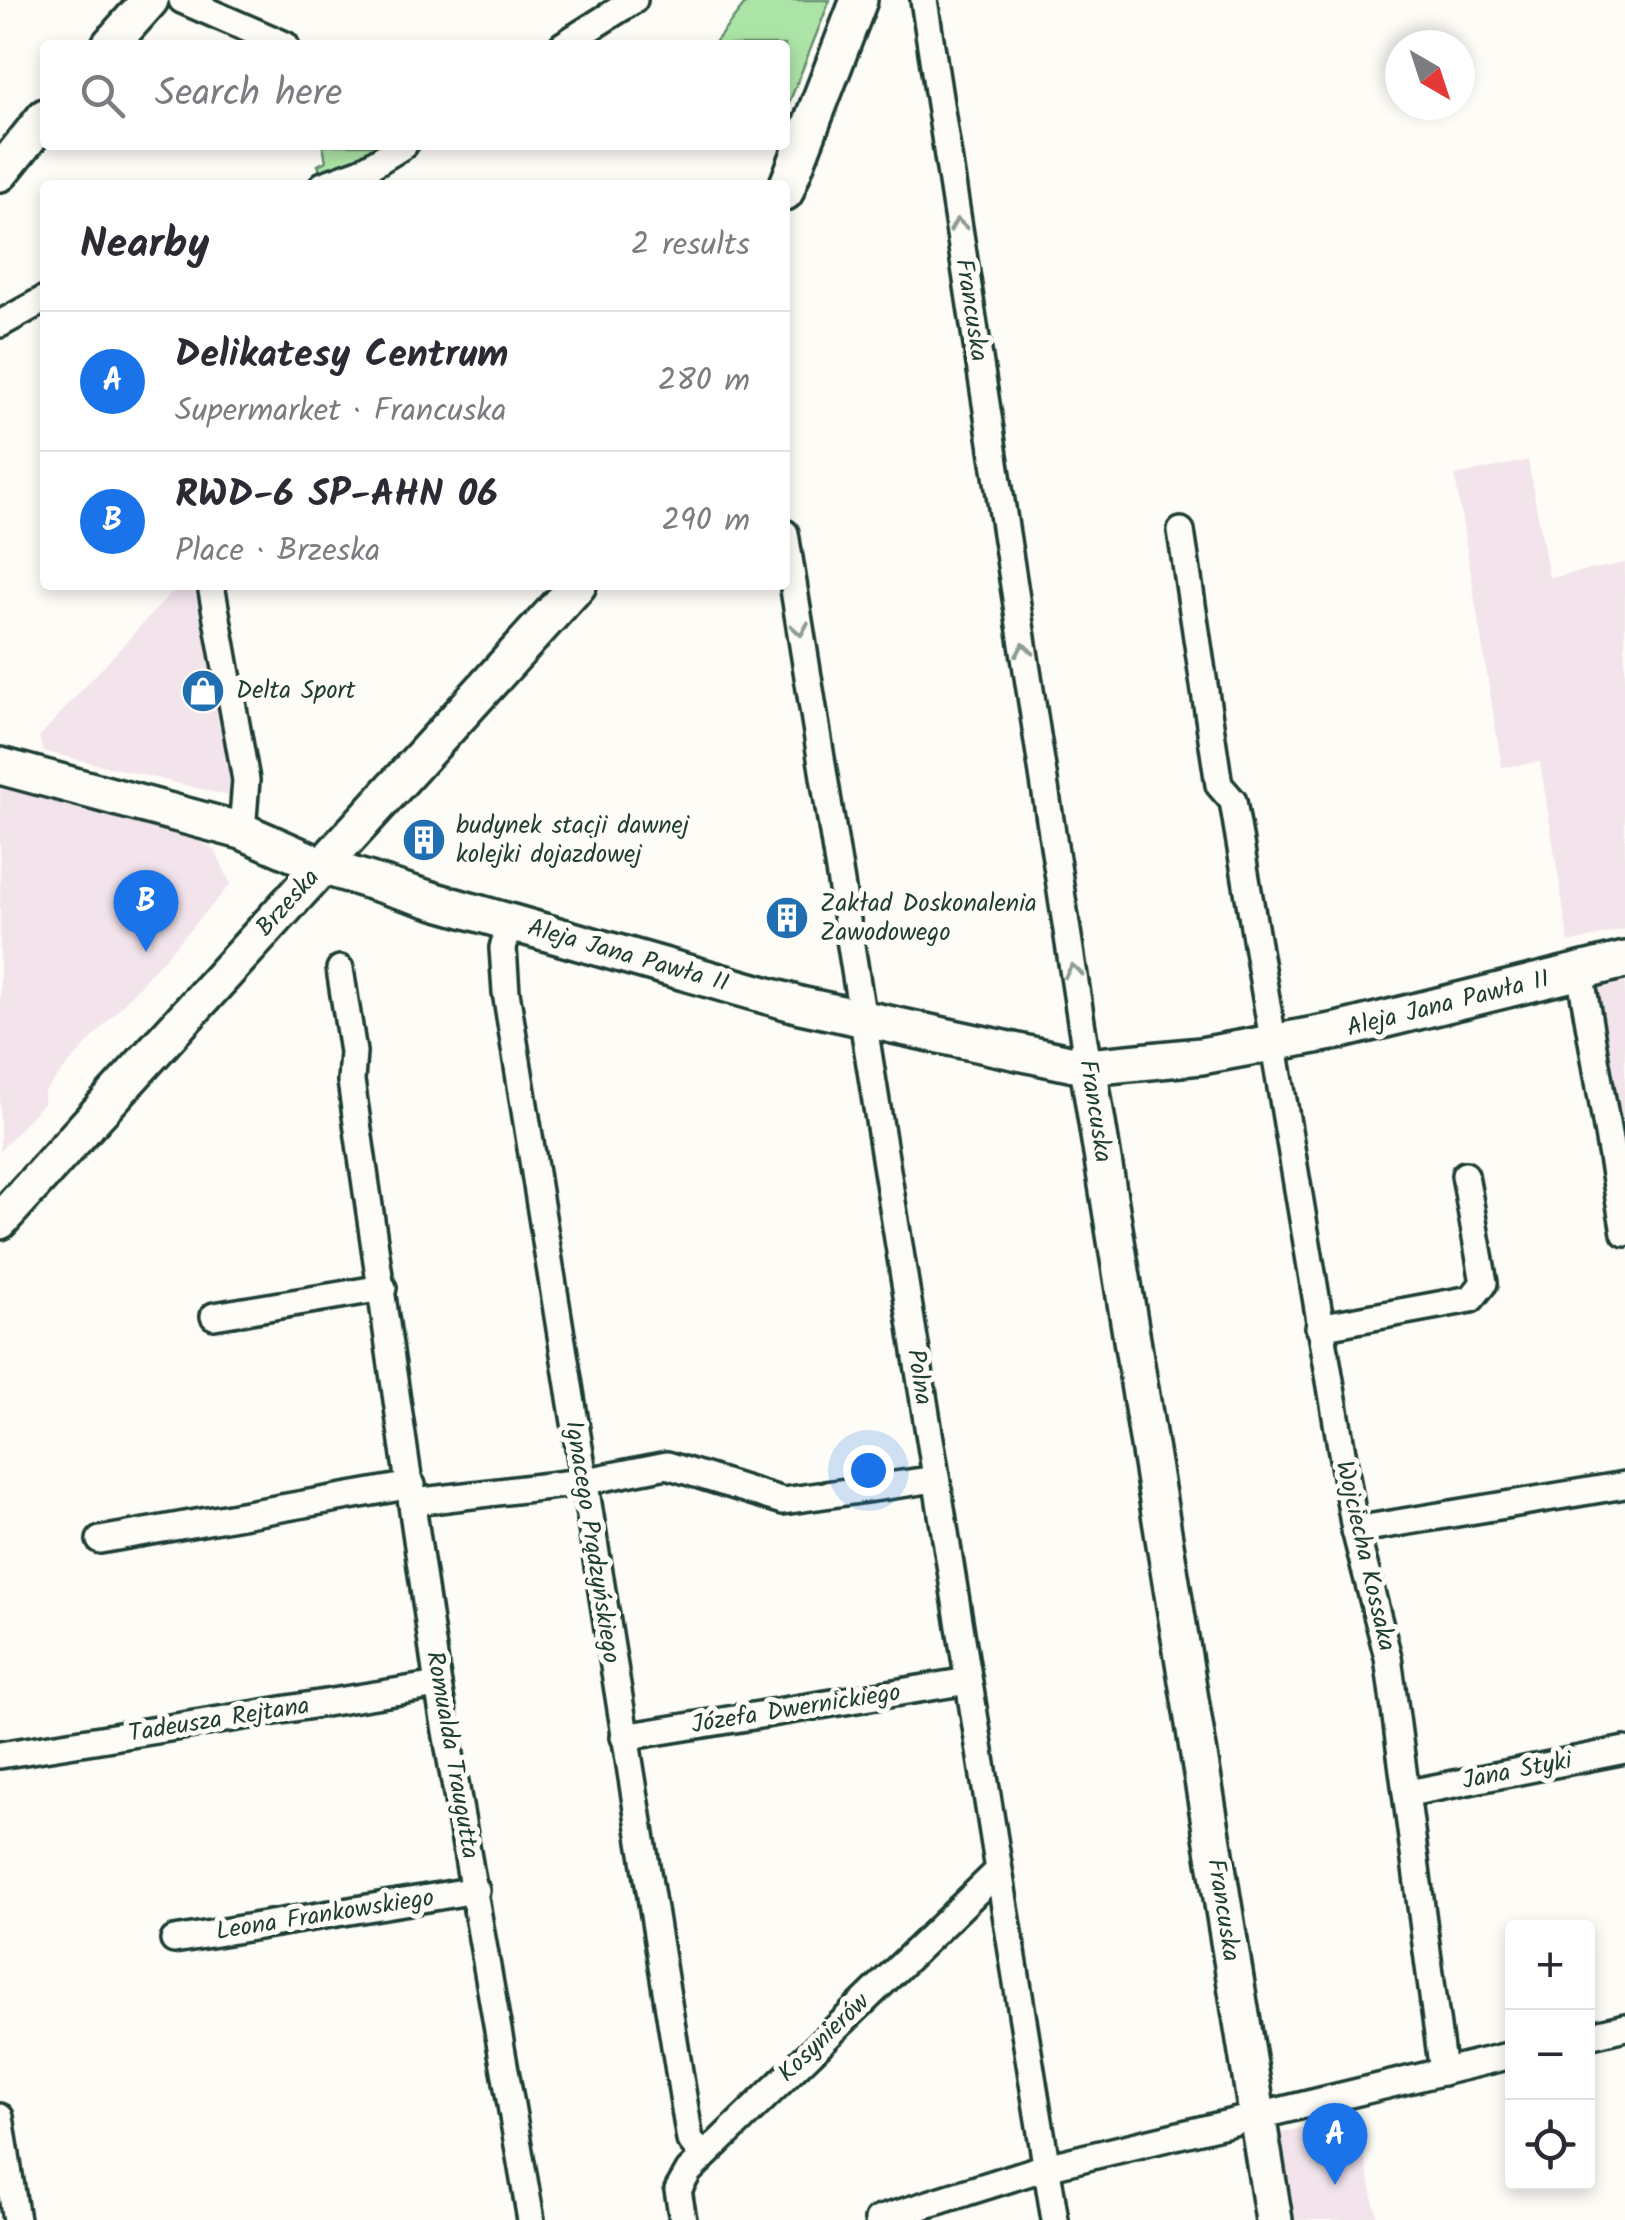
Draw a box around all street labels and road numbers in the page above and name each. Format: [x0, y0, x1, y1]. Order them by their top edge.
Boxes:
street label: Francuska [943, 256, 999, 364]
street label: Brzeska [246, 860, 330, 946]
street label: Aleja Jana Pawła II [523, 908, 733, 1004]
street label: Aleja Jana Pawła II [1342, 959, 1554, 1049]
street label: Francuska [1067, 1057, 1123, 1165]
street label: Polna [895, 1346, 943, 1408]
street label: Ignacego Prądzyńskiego [553, 1418, 631, 1666]
street label: Wojciecha Kossaka [1324, 1457, 1406, 1655]
street label: Romualda Traugutta [414, 1648, 490, 1862]
street label: Józefa Dwernickiego [688, 1673, 904, 1745]
street label: Tadeusza Rejtana [126, 1686, 312, 1754]
street label: Jana Styki [1459, 1741, 1576, 1801]
street label: Francuska [1195, 1856, 1251, 1964]
street label: Leona Frankowskiego [213, 1878, 437, 1952]
street label: Kosynierów [769, 1983, 880, 2092]

